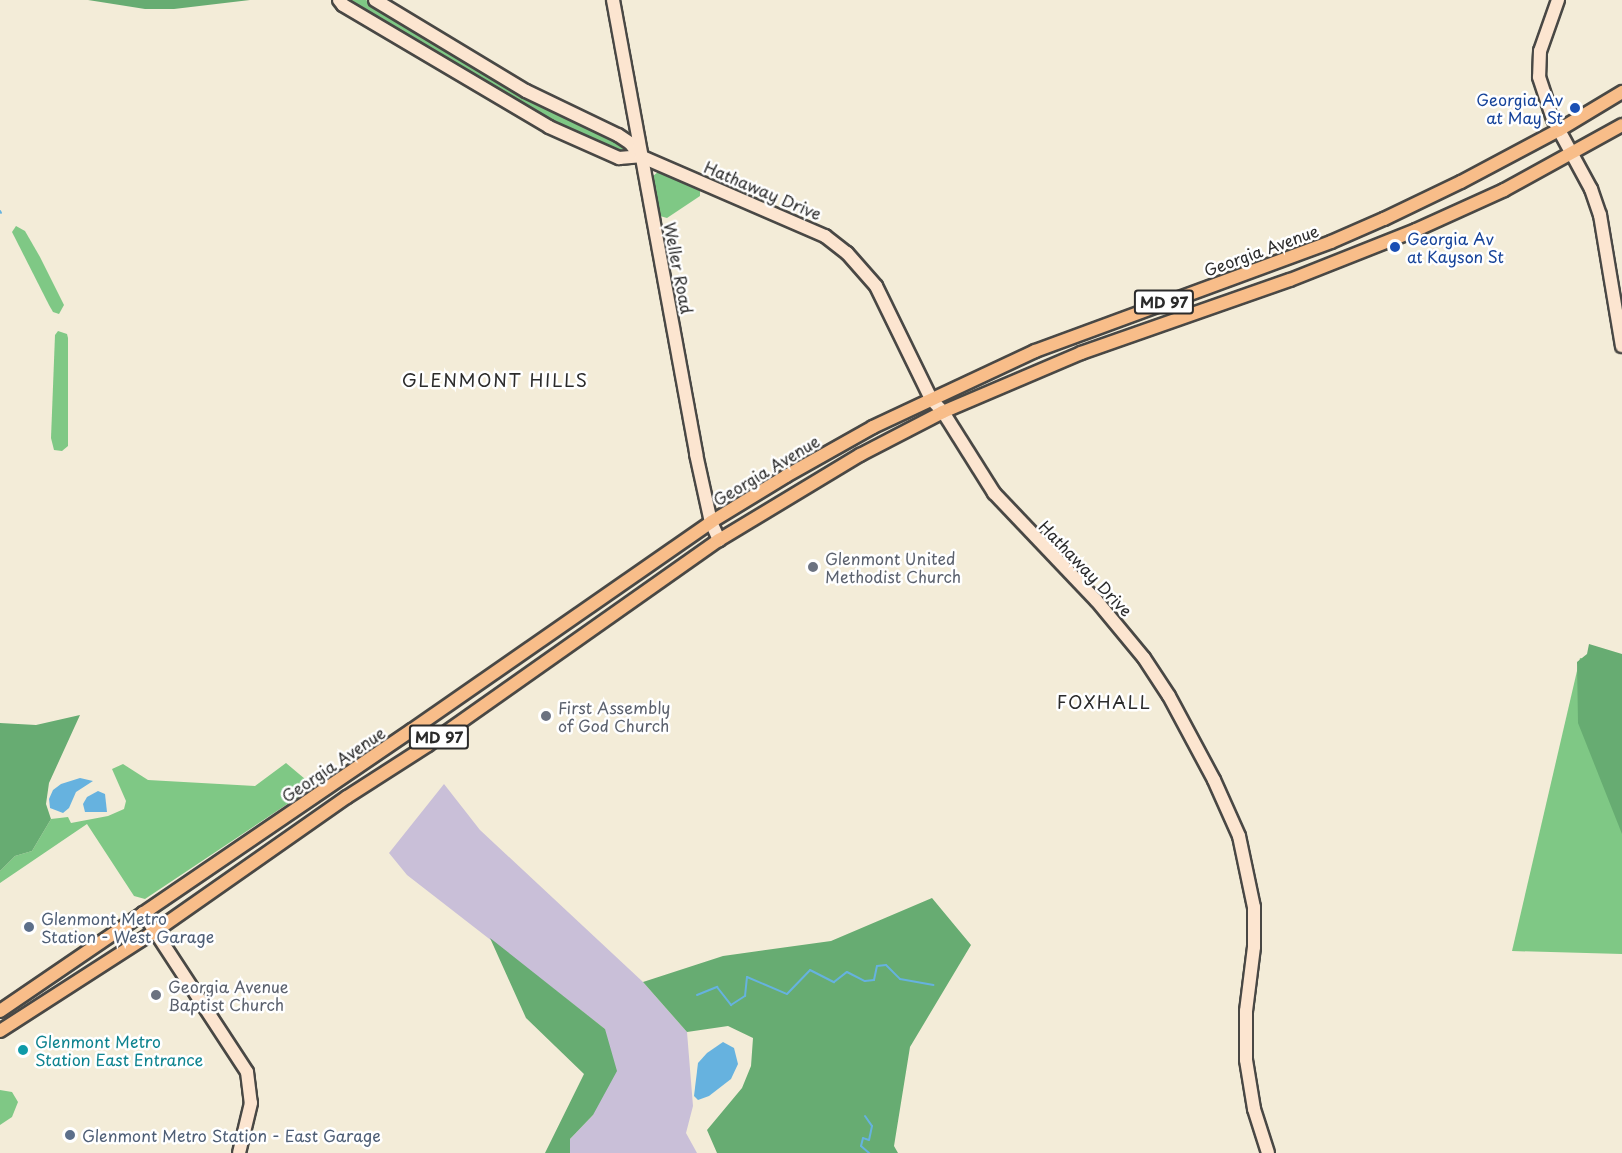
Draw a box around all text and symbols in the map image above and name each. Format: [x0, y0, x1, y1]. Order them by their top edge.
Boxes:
place label: Georgia Av at May St [1476, 89, 1563, 127]
marker: Georgia Av at May St [1568, 101, 1582, 115]
street label: Hathaway Drive [702, 157, 824, 223]
street label: Georgia Avenue [1201, 220, 1321, 280]
street label: Weller Road [661, 221, 697, 315]
place label: Georgia Av at Kayson St [1407, 228, 1506, 266]
marker: Georgia Av at Kayson St [1388, 240, 1402, 254]
road number: MD 97 [1132, 290, 1196, 314]
district label: GLENMONT HILLS [404, 369, 586, 391]
street label: Georgia Avenue [709, 431, 823, 509]
street label: Hathaway Drive [1036, 517, 1136, 619]
place label: Glenmont United Methodist Church [825, 548, 961, 586]
marker: Glenmont United Methodist Church [806, 560, 820, 574]
district label: FOXHALL [1058, 691, 1150, 713]
place label: First Assembly of God Church [558, 697, 671, 735]
marker: First Assembly of God Church [539, 709, 553, 723]
street label: Georgia Avenue [277, 722, 389, 806]
road number: MD 97 [408, 725, 470, 749]
place label: Glenmont Metro Station - West Garage [41, 908, 215, 946]
marker: Glenmont Metro Station - West Garage [22, 920, 36, 934]
place label: Georgia Avenue Baptist Church [168, 976, 289, 1014]
marker: Georgia Avenue Baptist Church [149, 988, 163, 1002]
place label: Glenmont Metro Station East Entrance [35, 1031, 203, 1069]
marker: Glenmont Metro Station East Entrance [16, 1043, 30, 1057]
place label: Glenmont Metro Station - East Garage [82, 1125, 382, 1145]
marker: Glenmont Metro Station - East Garage [63, 1128, 77, 1142]

